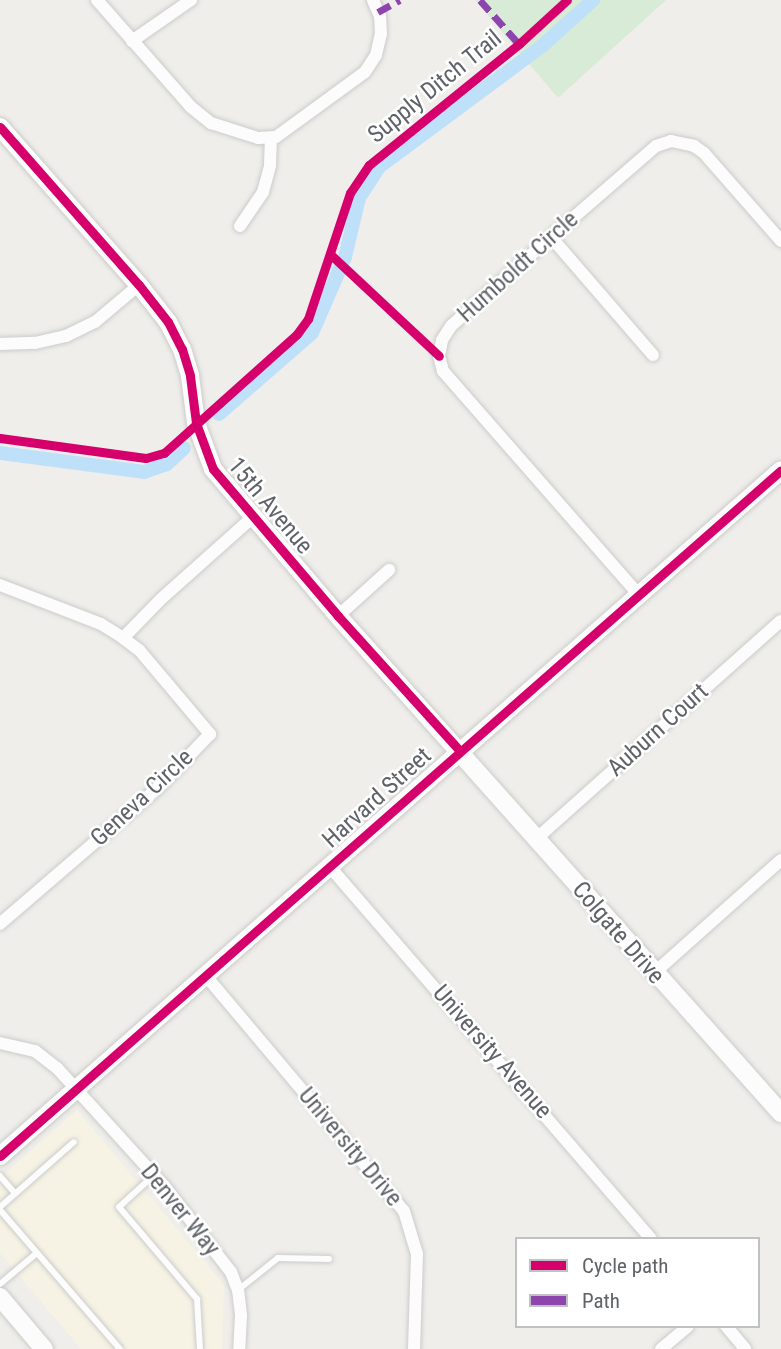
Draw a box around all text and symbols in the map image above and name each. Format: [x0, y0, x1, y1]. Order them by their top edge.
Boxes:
street label: Supply Ditch Trail [362, 24, 508, 150]
street label: Humboldt Circle [452, 205, 584, 329]
street label: 15th Avenue [221, 452, 319, 560]
street label: Auburn Court [602, 677, 714, 783]
street label: Harvard Street [317, 742, 437, 854]
street label: Geneva Circle [85, 743, 199, 853]
street label: Colgate Drive [566, 876, 670, 990]
street label: University Avenue [426, 979, 558, 1125]
street label: University Drive [292, 1082, 408, 1212]
street label: Denver Way [134, 1158, 226, 1262]
legend [515, 1237, 760, 1328]
text: Cycle path [582, 1254, 668, 1278]
text: Path [582, 1289, 620, 1313]

